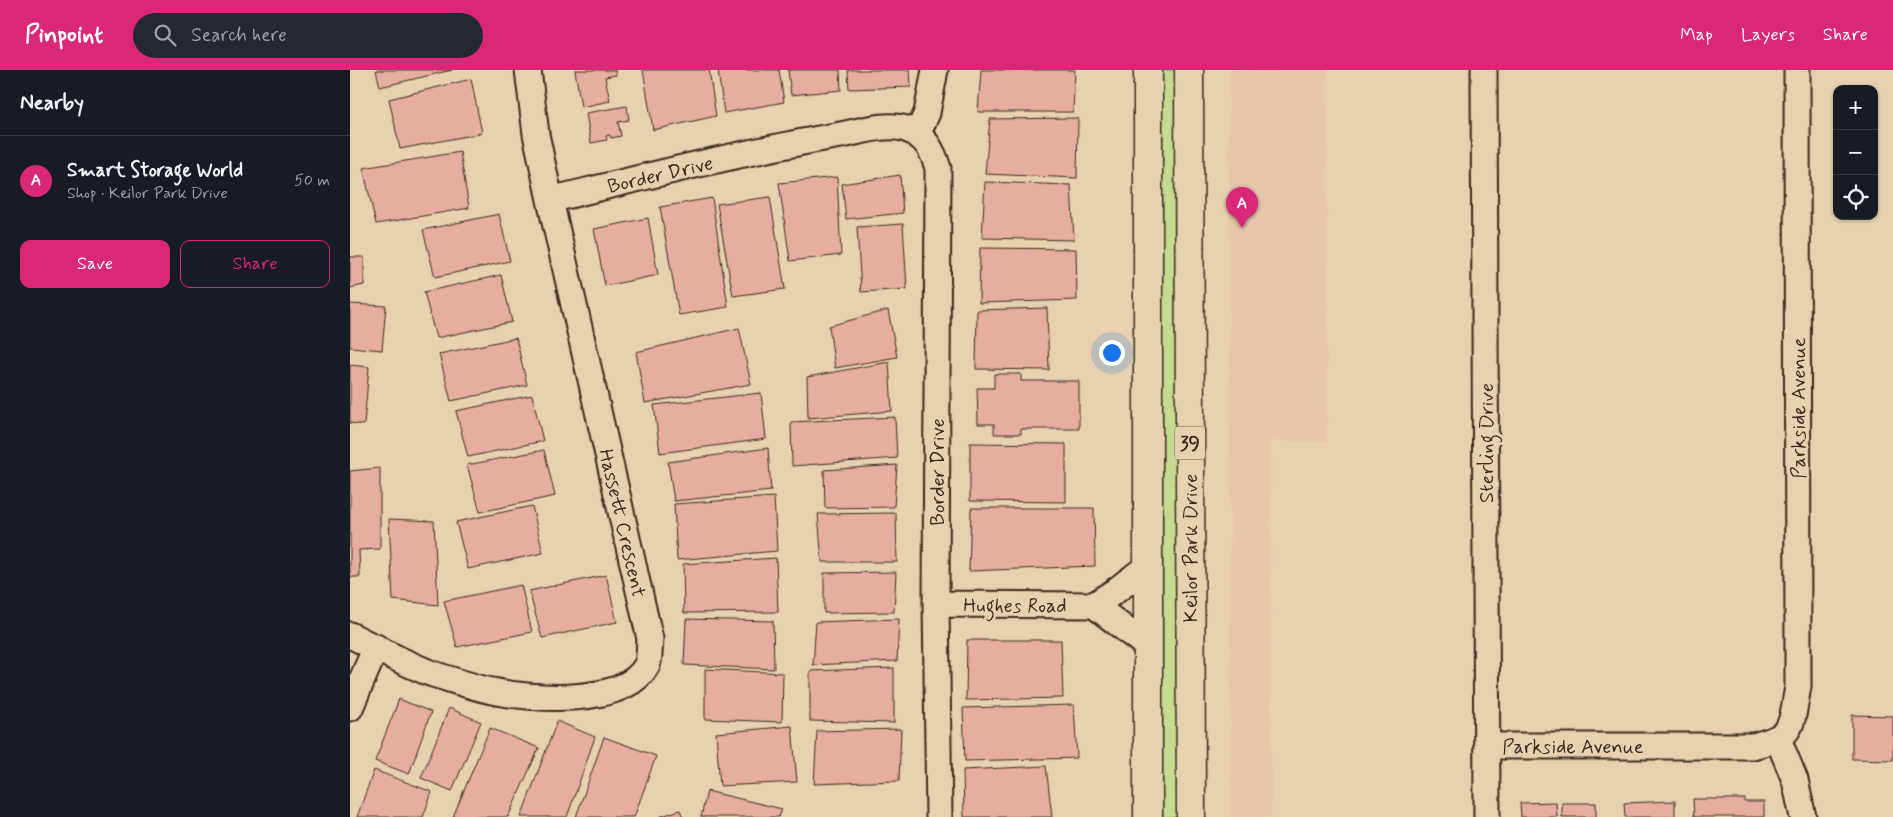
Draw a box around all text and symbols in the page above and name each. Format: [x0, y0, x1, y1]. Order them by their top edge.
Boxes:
search box [133, 13, 483, 58]
text: Pinpoint [25, 20, 103, 51]
icon: search [151, 21, 179, 49]
text: Search here [191, 23, 287, 48]
text: Map [1680, 23, 1713, 47]
text: Layers [1741, 23, 1795, 47]
text: Share [1823, 23, 1868, 47]
map controls [1833, 85, 1878, 220]
button: + [1833, 85, 1878, 130]
text: Nearby [20, 89, 84, 117]
button: − [1833, 130, 1878, 175]
street label: Border Drive [605, 150, 716, 201]
text: Smart Storage World [67, 158, 243, 183]
text: A [31, 170, 41, 191]
text: 50 m [294, 170, 330, 191]
button: locate [1833, 175, 1878, 220]
text: Shop · Keilor Park Drive [67, 183, 228, 204]
pin: A [1226, 187, 1258, 228]
button: Save [20, 240, 170, 288]
button: Share [180, 240, 330, 288]
street label: Parkside Avenue [1786, 337, 1813, 479]
your location [1099, 340, 1125, 366]
street label: Sterling Drive [1474, 383, 1503, 503]
street label: Border Drive [925, 418, 952, 526]
road number: 39 [1175, 426, 1205, 459]
street label: Hassett Crescent [591, 446, 652, 600]
street label: Keilor Park Drive [1178, 474, 1205, 622]
street label: Hughes Road [963, 593, 1067, 622]
street label: Parkside Avenue [1502, 734, 1644, 761]

